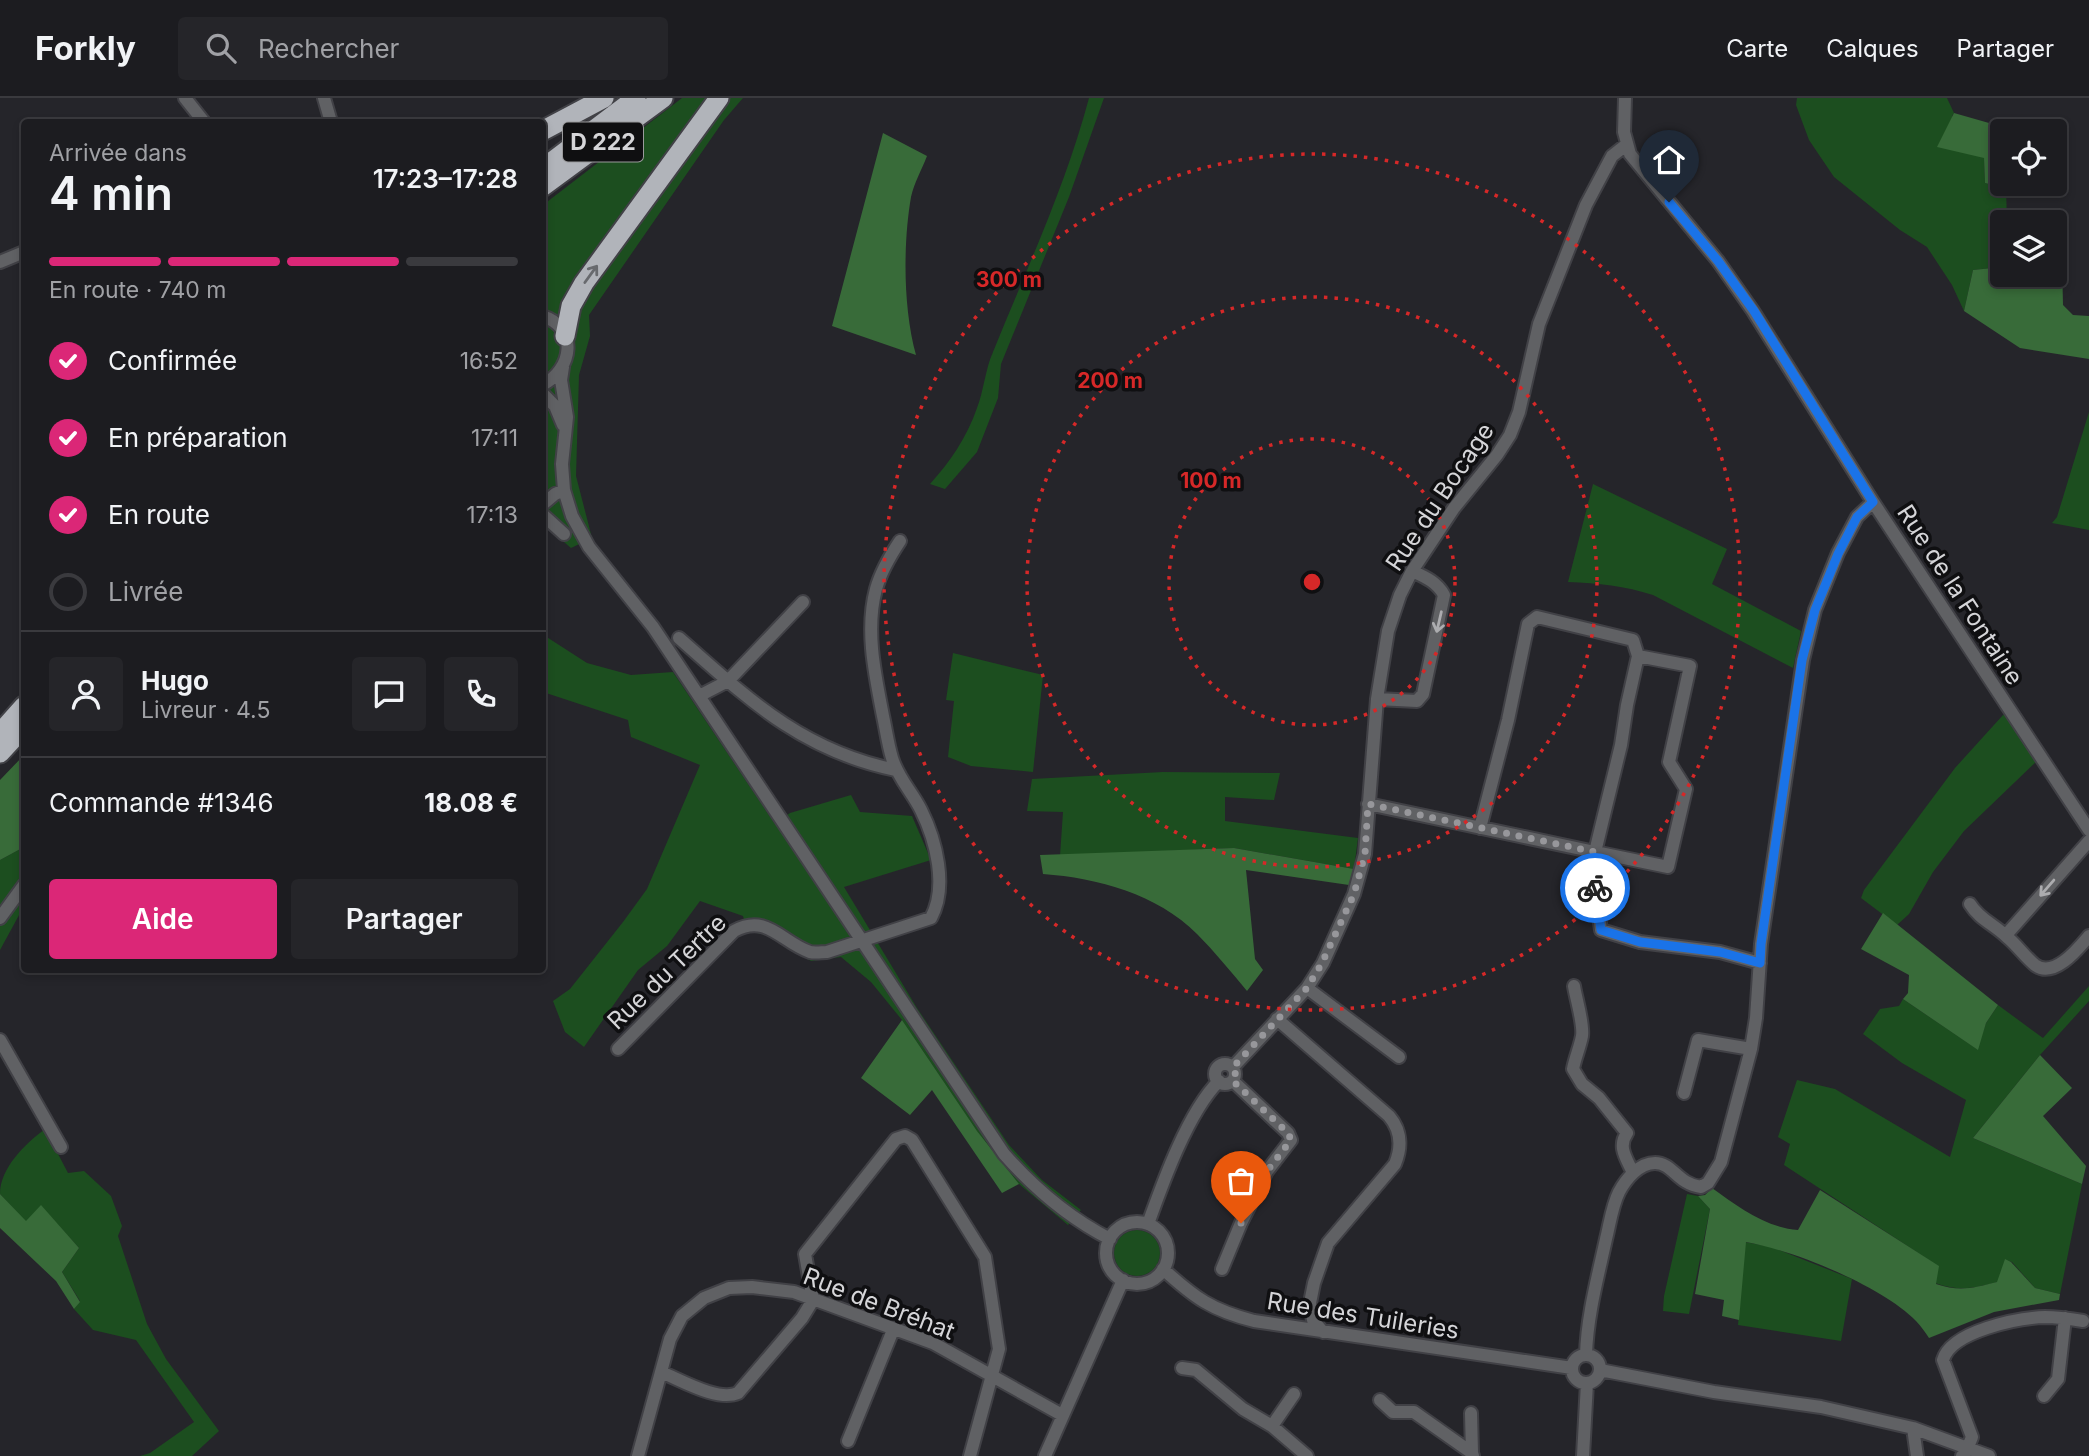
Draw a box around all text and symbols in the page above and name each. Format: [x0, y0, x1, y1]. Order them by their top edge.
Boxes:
search box [178, 17, 668, 80]
text: Forkly [35, 28, 136, 68]
icon: search [202, 29, 240, 67]
text: Rechercher [258, 33, 399, 64]
text: Carte [1726, 34, 1788, 63]
text: Calques [1826, 34, 1919, 63]
text: Partager [1957, 34, 2054, 63]
map controls [1990, 119, 2067, 287]
button: locate [1990, 119, 2067, 196]
road number: D 222 [563, 122, 643, 162]
pin [1639, 130, 1699, 202]
text: Arrivée dans [49, 139, 187, 167]
icon: home [1650, 141, 1688, 179]
text: 17:23–17:28 [373, 163, 518, 194]
text: 4 min [49, 165, 173, 221]
button: layers [1990, 210, 2067, 287]
one-way arrow [583, 265, 598, 283]
text: 300 m [976, 267, 1042, 292]
text: En route · 740 m [49, 276, 227, 304]
icon: check [49, 342, 87, 380]
text: Confirmée [108, 345, 237, 376]
text: 16:52 [460, 347, 518, 375]
text: 200 m [1077, 368, 1143, 393]
street label: Rue du Bocage [1379, 417, 1500, 576]
icon: check [49, 419, 87, 457]
text: En préparation [108, 422, 288, 453]
text: 17:11 [471, 424, 518, 452]
text: 100 m [1180, 468, 1242, 493]
icon: check [49, 496, 87, 534]
text: En route [108, 499, 210, 530]
street label: Rue de la Fontaine [1891, 499, 2030, 690]
text: 17:13 [466, 501, 518, 529]
centre of rings [1300, 570, 1324, 594]
text: Livrée [108, 576, 183, 607]
one-way arrow [1431, 610, 1445, 633]
button: person [49, 657, 123, 731]
button: chat [352, 657, 426, 731]
button: phone [444, 657, 518, 731]
text: Hugo [141, 665, 209, 696]
text: Livreur · 4.5 [141, 696, 270, 724]
text: Commande #1346 [49, 787, 274, 818]
text: 18.08 € [424, 787, 518, 818]
courier [1560, 853, 1630, 923]
icon: bike [1576, 869, 1614, 907]
button: Aide [49, 879, 277, 959]
button: Partager [291, 879, 518, 959]
one-way arrow [2039, 879, 2056, 896]
street label: Rue du Tertre [601, 908, 732, 1035]
pin [1211, 1151, 1271, 1223]
icon: bag [1222, 1162, 1260, 1200]
street label: Rue de Bréhat [799, 1261, 959, 1346]
street label: Rue des Tuileries [1265, 1286, 1461, 1345]

